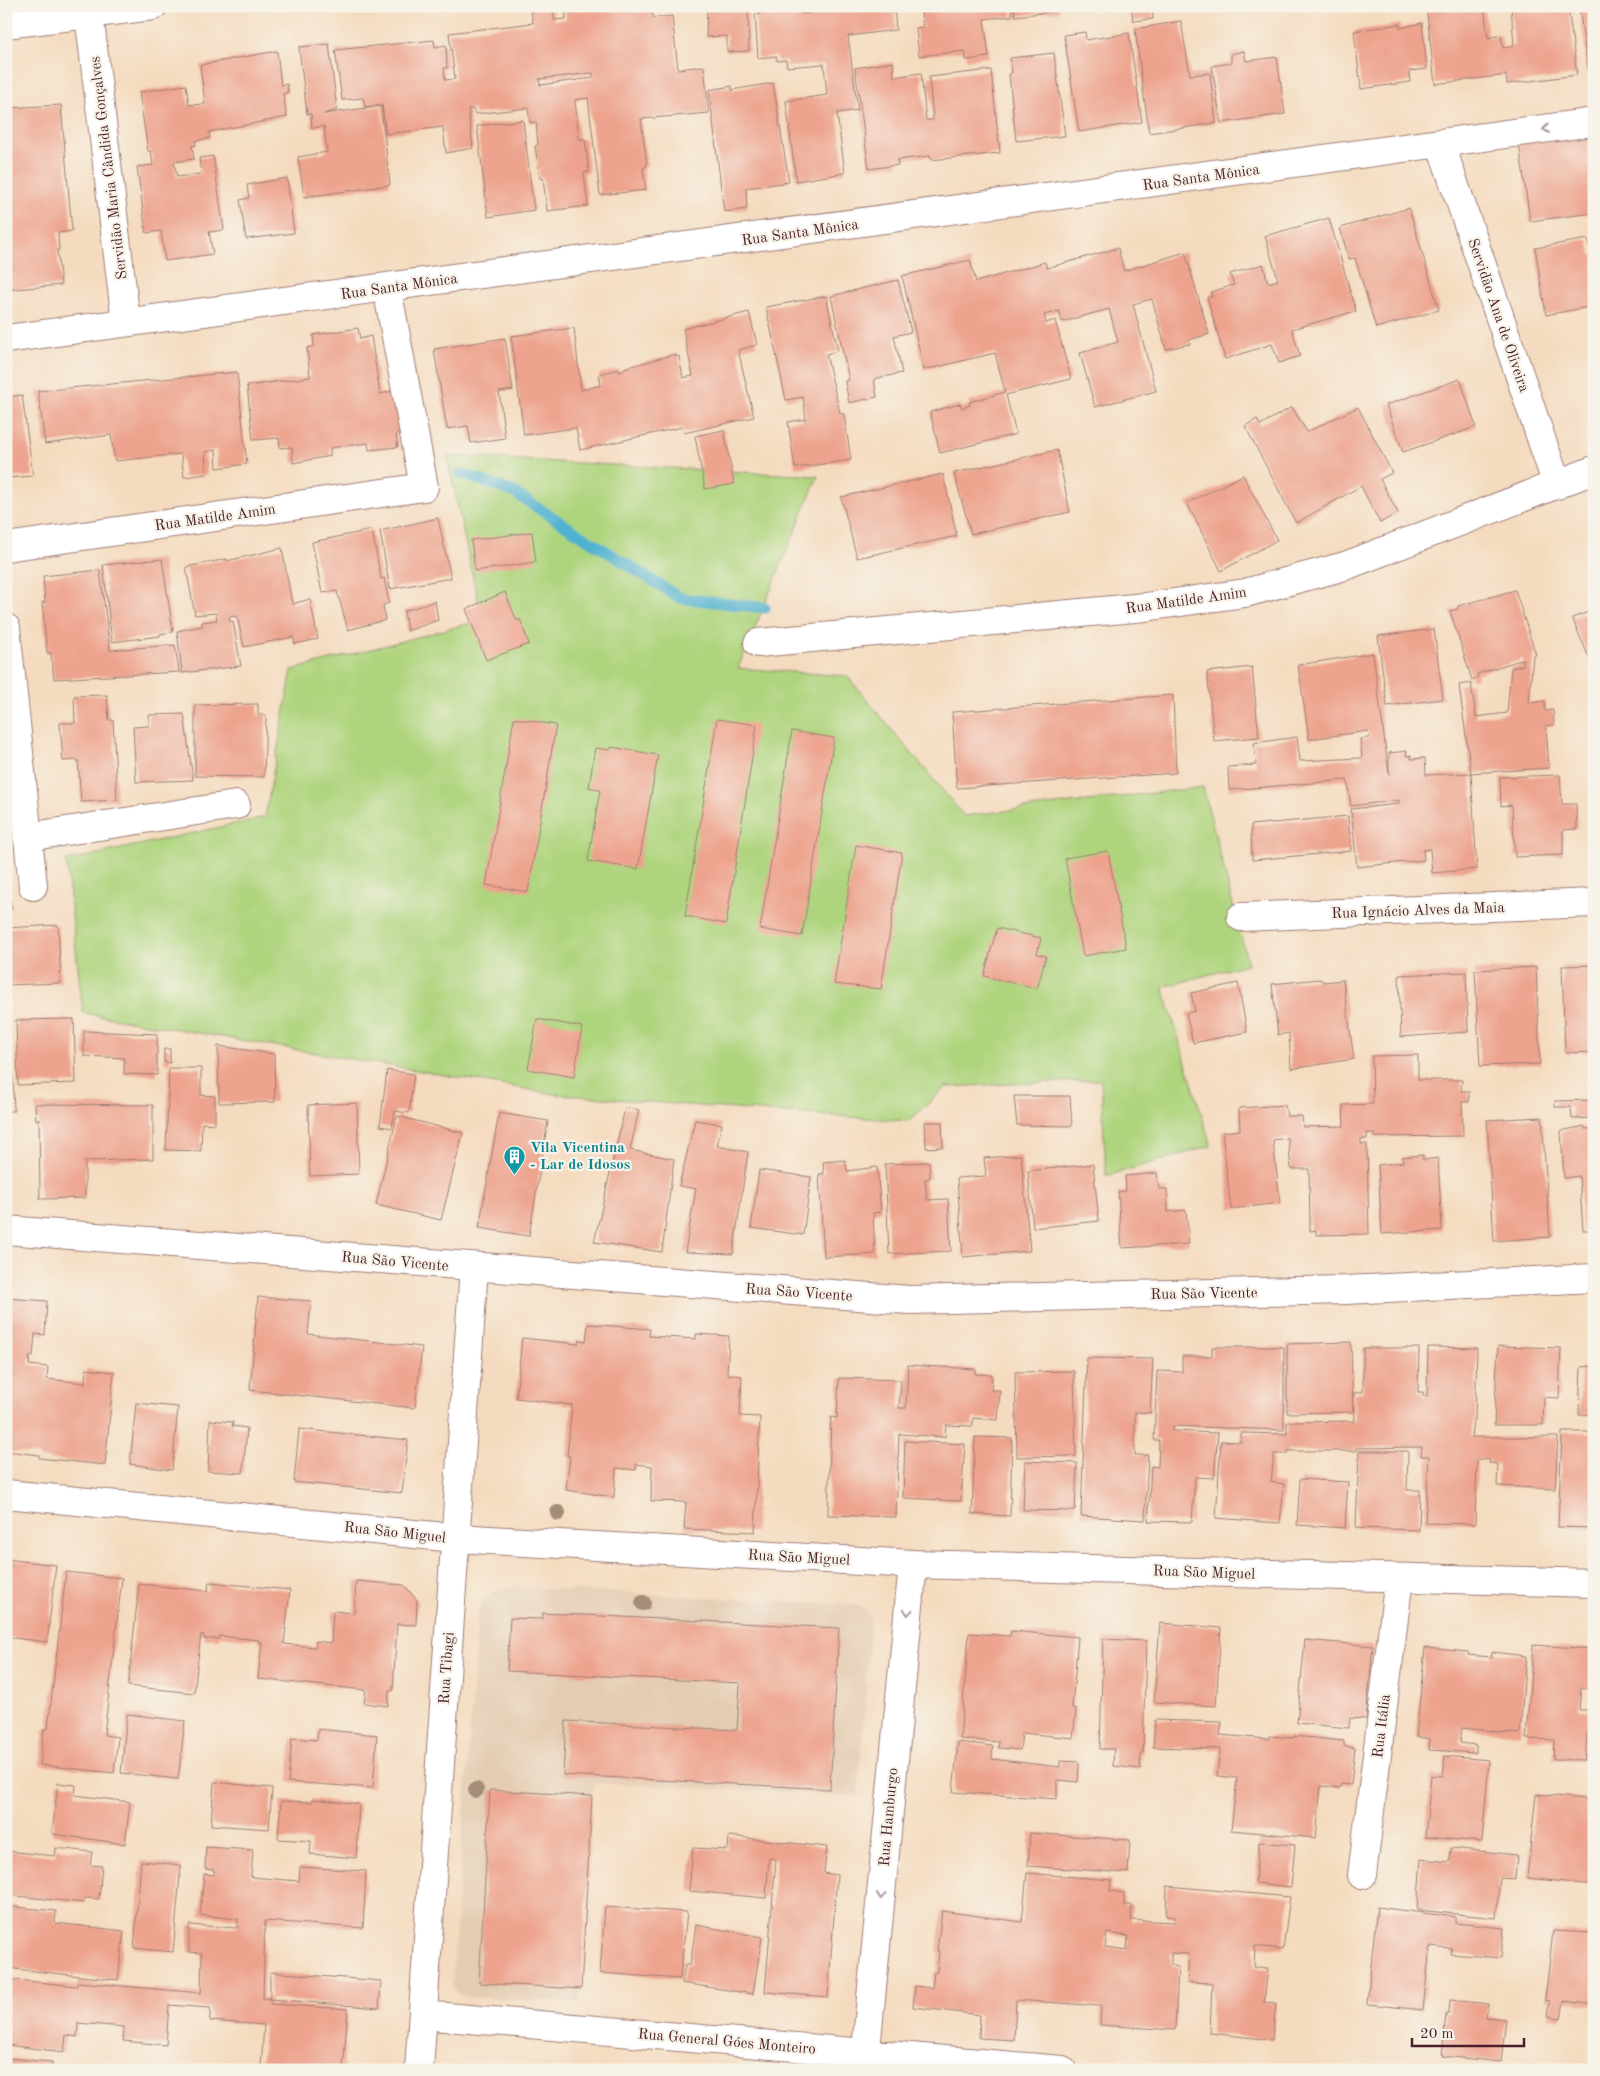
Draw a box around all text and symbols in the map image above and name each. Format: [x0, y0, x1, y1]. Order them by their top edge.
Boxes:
street label: Servidão Maria Cândida Gonçalves [88, 55, 131, 280]
one-way arrow [1541, 123, 1549, 134]
street label: Rua Santa Mônica [1142, 163, 1261, 194]
street label: Rua Santa Mônica [741, 218, 860, 249]
street label: Servidão Ana de Oliveira [1464, 237, 1531, 395]
street label: Rua Santa Mônica [340, 272, 459, 303]
street label: Rua Matilde Amim [154, 503, 277, 534]
street label: Rua Matilde Amim [1125, 586, 1248, 617]
street label: Rua Ignácio Alves da Maia [1331, 901, 1506, 922]
place label: Vila Vicentina - Lar de Idosos [530, 1141, 630, 1173]
building icon: Vila Vicentina - Lar de Idosos [502, 1144, 526, 1175]
street label: Rua São Vicente [341, 1250, 449, 1275]
street label: Rua São Vicente [745, 1282, 853, 1305]
street label: Rua São Vicente [1150, 1286, 1258, 1303]
street label: Rua São Miguel [343, 1521, 447, 1546]
street label: Rua São Miguel [747, 1548, 850, 1569]
street label: Rua São Miguel [1153, 1564, 1255, 1583]
one-way arrow [903, 1609, 914, 1617]
street label: Rua Tibagi [437, 1631, 458, 1705]
street label: Rua Itália [1371, 1693, 1394, 1759]
street label: Rua Hamburgo [878, 1767, 901, 1867]
one-way arrow [875, 1892, 886, 1900]
scale bar [1412, 2016, 1525, 2048]
street label: Rua General Góes Monteiro [637, 2027, 816, 2058]
text: 20 m [1420, 2027, 1454, 2042]

